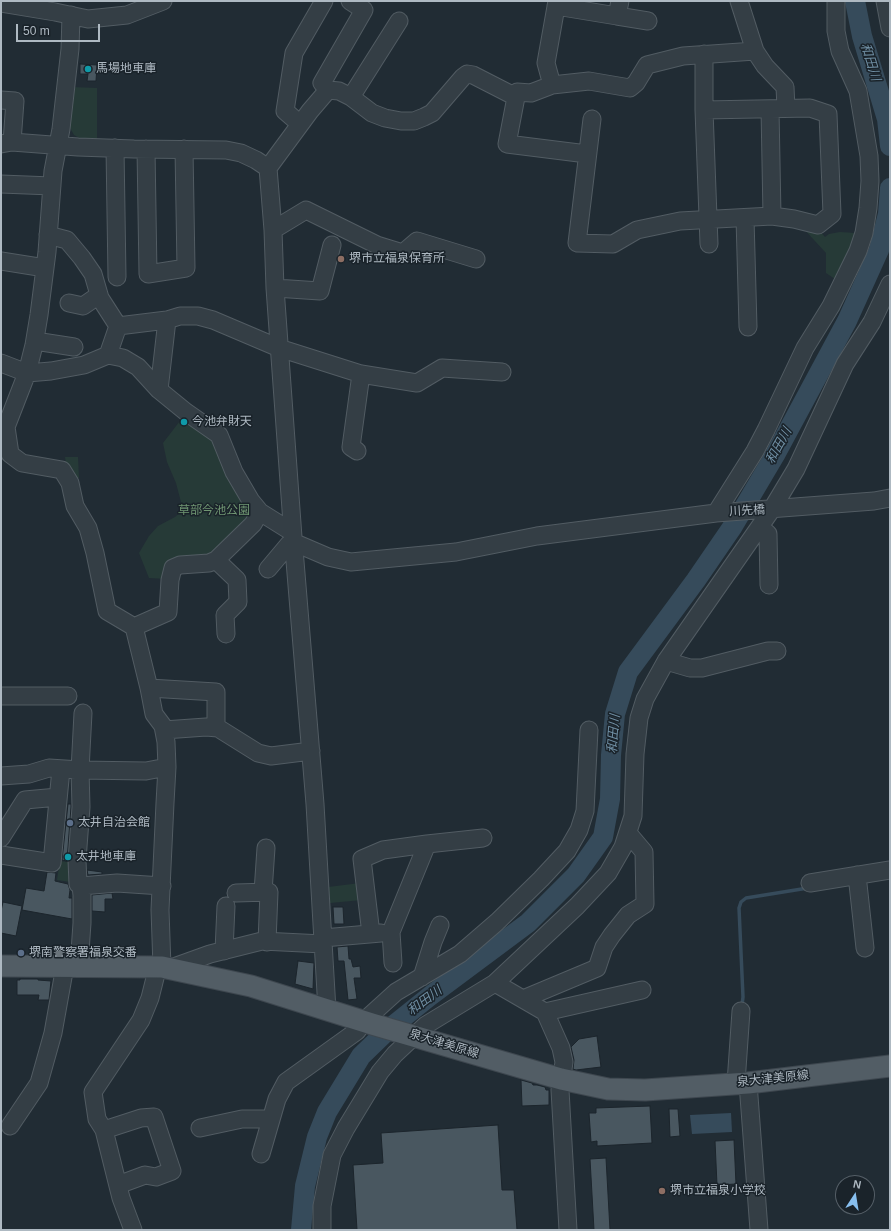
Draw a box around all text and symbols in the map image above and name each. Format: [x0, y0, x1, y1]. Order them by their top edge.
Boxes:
scale bar [18, 16, 102, 42]
text: 50 m [23, 24, 50, 38]
water label: 和田川 [857, 41, 883, 83]
place label: 馬場地車庫 [96, 62, 156, 76]
marker: 馬場地車庫 [83, 64, 93, 74]
place label: 堺市立福泉保育所 [349, 252, 445, 266]
marker: 堺市立福泉保育所 [336, 254, 346, 264]
place label: 今池弁財天 [192, 415, 252, 429]
marker: 今池弁財天 [179, 417, 189, 427]
water label: 和田川 [763, 425, 795, 467]
street label: 川先橋 [729, 503, 765, 519]
park label: 草部今池公園 [178, 504, 250, 518]
water label: 和田川 [605, 714, 623, 754]
place label: 太井自治会館 [78, 816, 150, 830]
marker: 太井自治会館 [65, 818, 75, 828]
place label: 太井地車庫 [76, 850, 136, 864]
marker: 太井地車庫 [63, 852, 73, 862]
place label: 堺南警察署福泉交番 [29, 946, 137, 960]
marker: 堺南警察署福泉交番 [16, 948, 26, 958]
water label: 和田川 [405, 983, 445, 1019]
street label: 泉大津美原線 [407, 1027, 481, 1061]
street label: 泉大津美原線 [736, 1068, 810, 1090]
north arrow [835, 1175, 875, 1215]
text: N [852, 1178, 862, 1191]
place label: 堺市立福泉小学校 [670, 1184, 766, 1198]
marker: 堺市立福泉小学校 [657, 1186, 667, 1196]

